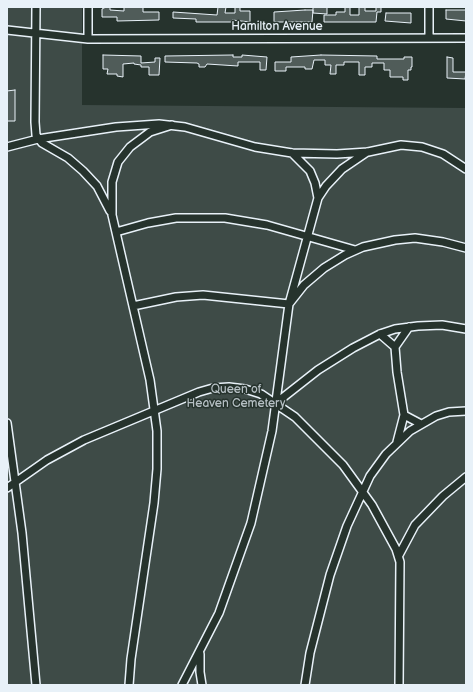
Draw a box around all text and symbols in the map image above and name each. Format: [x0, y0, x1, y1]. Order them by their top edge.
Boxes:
street label: Hamilton Avenue [231, 20, 323, 34]
park label: Queen of Heaven Cemetery [187, 383, 285, 411]

